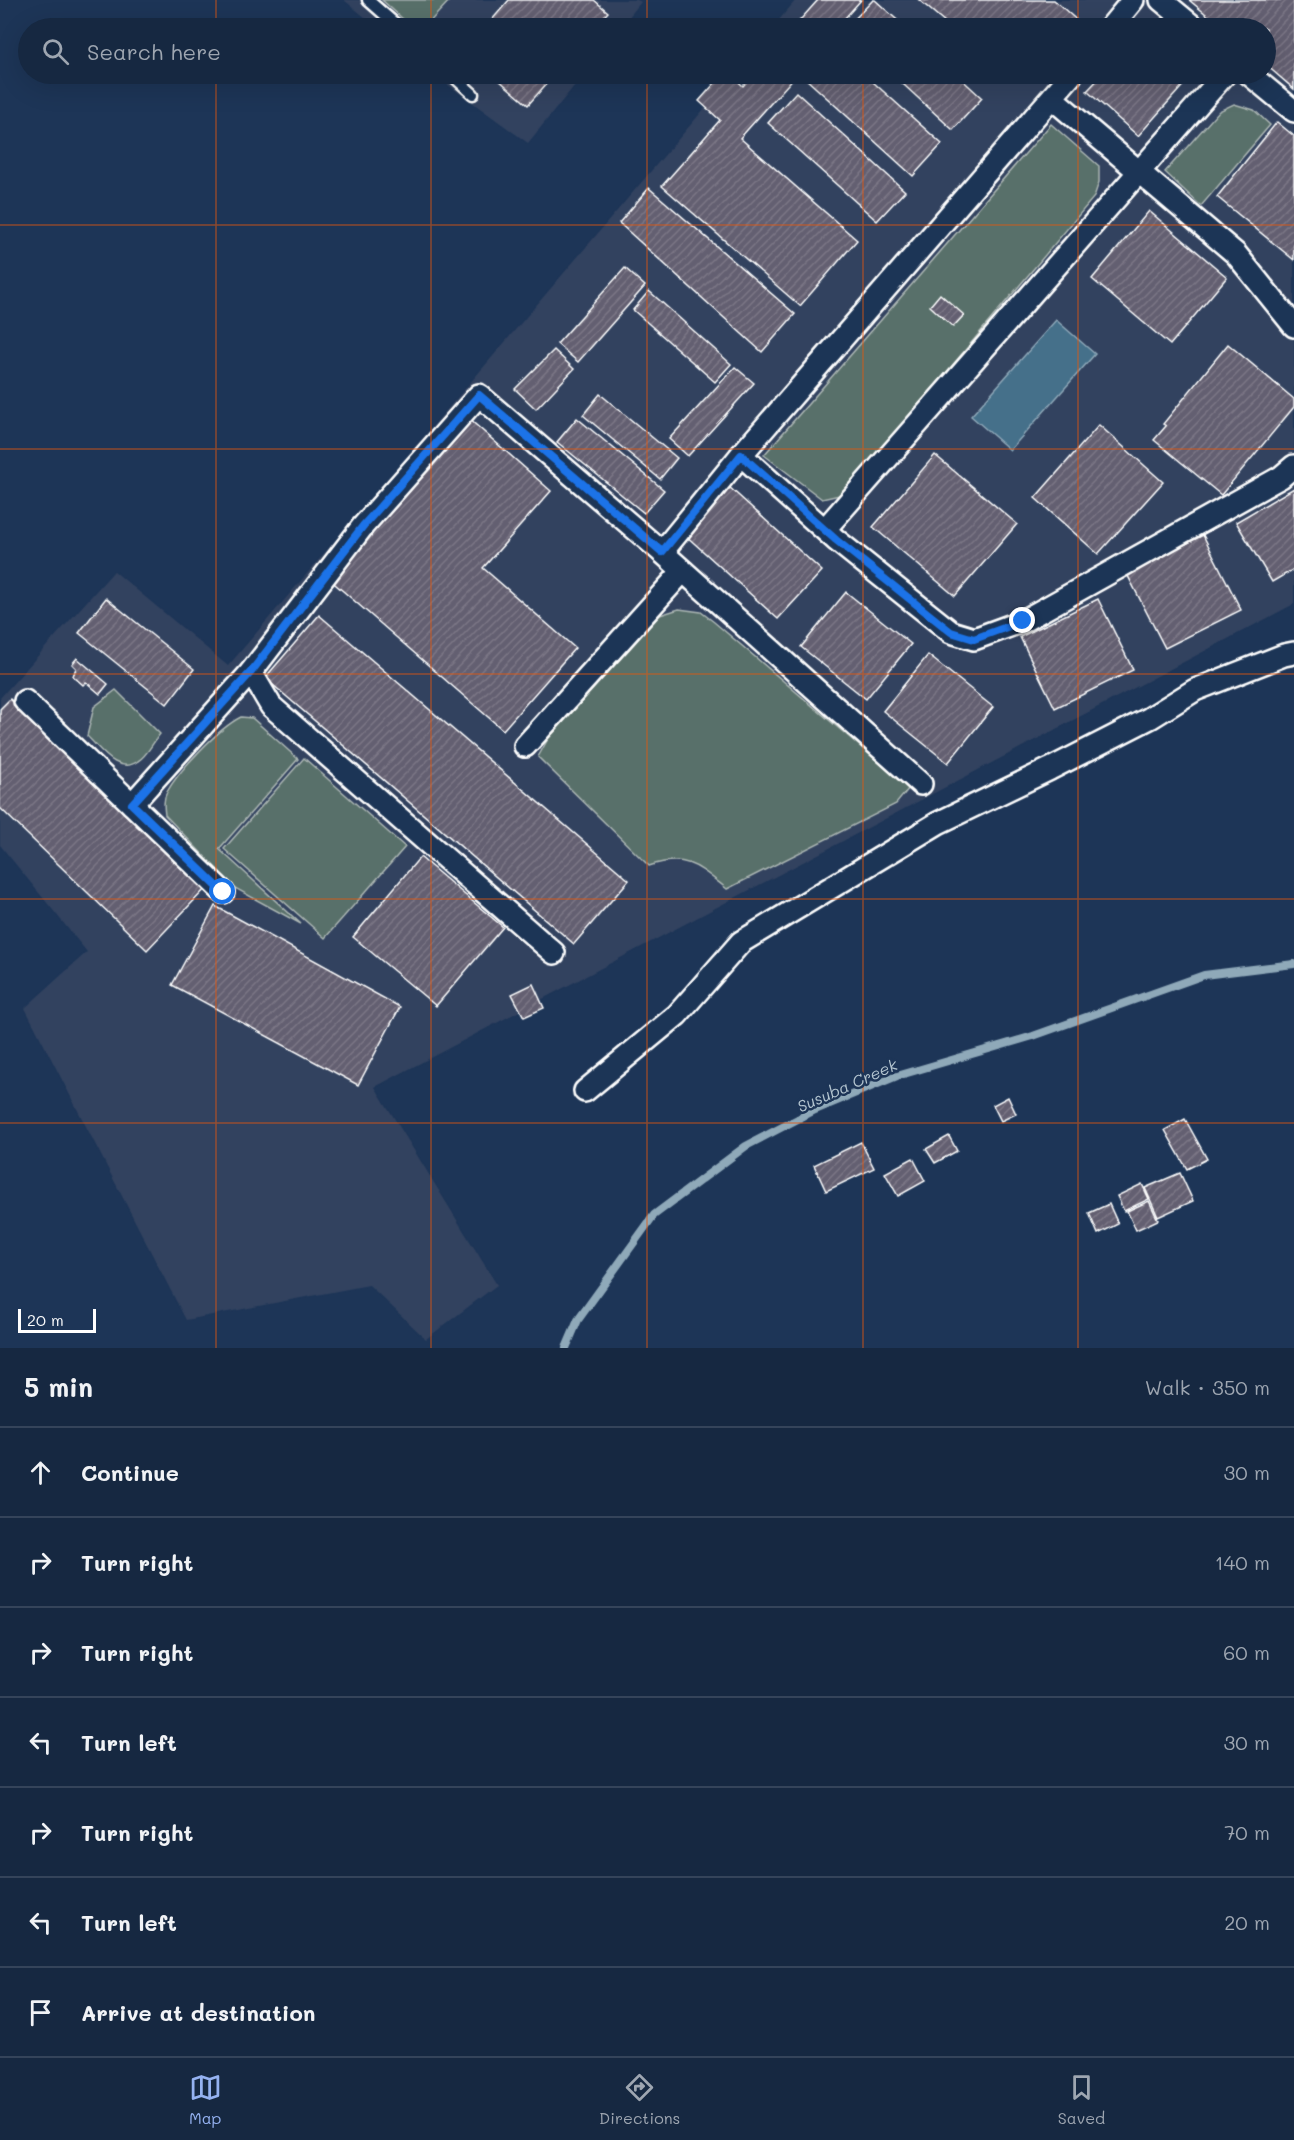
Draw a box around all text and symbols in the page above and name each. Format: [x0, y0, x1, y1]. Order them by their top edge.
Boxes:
search box [18, 18, 1276, 84]
icon: search [39, 35, 72, 68]
text: Search here [87, 37, 221, 66]
route end [1009, 607, 1035, 633]
route start [209, 878, 235, 904]
water label: Susuba Creek [794, 1053, 901, 1116]
scale bar [18, 1306, 96, 1334]
text: 20 m [27, 1309, 64, 1330]
text: 5 min [24, 1370, 93, 1404]
text: Walk · 350 m [1145, 1374, 1270, 1400]
icon: ahead [24, 1456, 57, 1489]
text: Continue [81, 1458, 179, 1487]
text: 30 m [1224, 1459, 1270, 1485]
icon: right [24, 1546, 57, 1579]
text: Turn right [81, 1548, 193, 1577]
text: 140 m [1215, 1549, 1270, 1575]
icon: right [24, 1636, 57, 1669]
text: Turn right [81, 1638, 193, 1667]
text: 60 m [1223, 1639, 1270, 1665]
icon: left [24, 1726, 57, 1759]
text: Turn left [81, 1728, 177, 1757]
text: 30 m [1224, 1729, 1270, 1755]
icon: right [24, 1816, 57, 1849]
text: Turn right [81, 1818, 193, 1847]
text: 70 m [1224, 1819, 1270, 1845]
icon: left [24, 1906, 57, 1939]
text: Turn left [81, 1908, 177, 1937]
text: 20 m [1224, 1909, 1270, 1935]
icon: arrive [24, 1996, 57, 2029]
text: Arrive at destination [81, 1998, 316, 2027]
tab: Map [189, 2071, 222, 2128]
tab: Directions [599, 2071, 680, 2128]
tab: Saved [1058, 2071, 1105, 2128]

